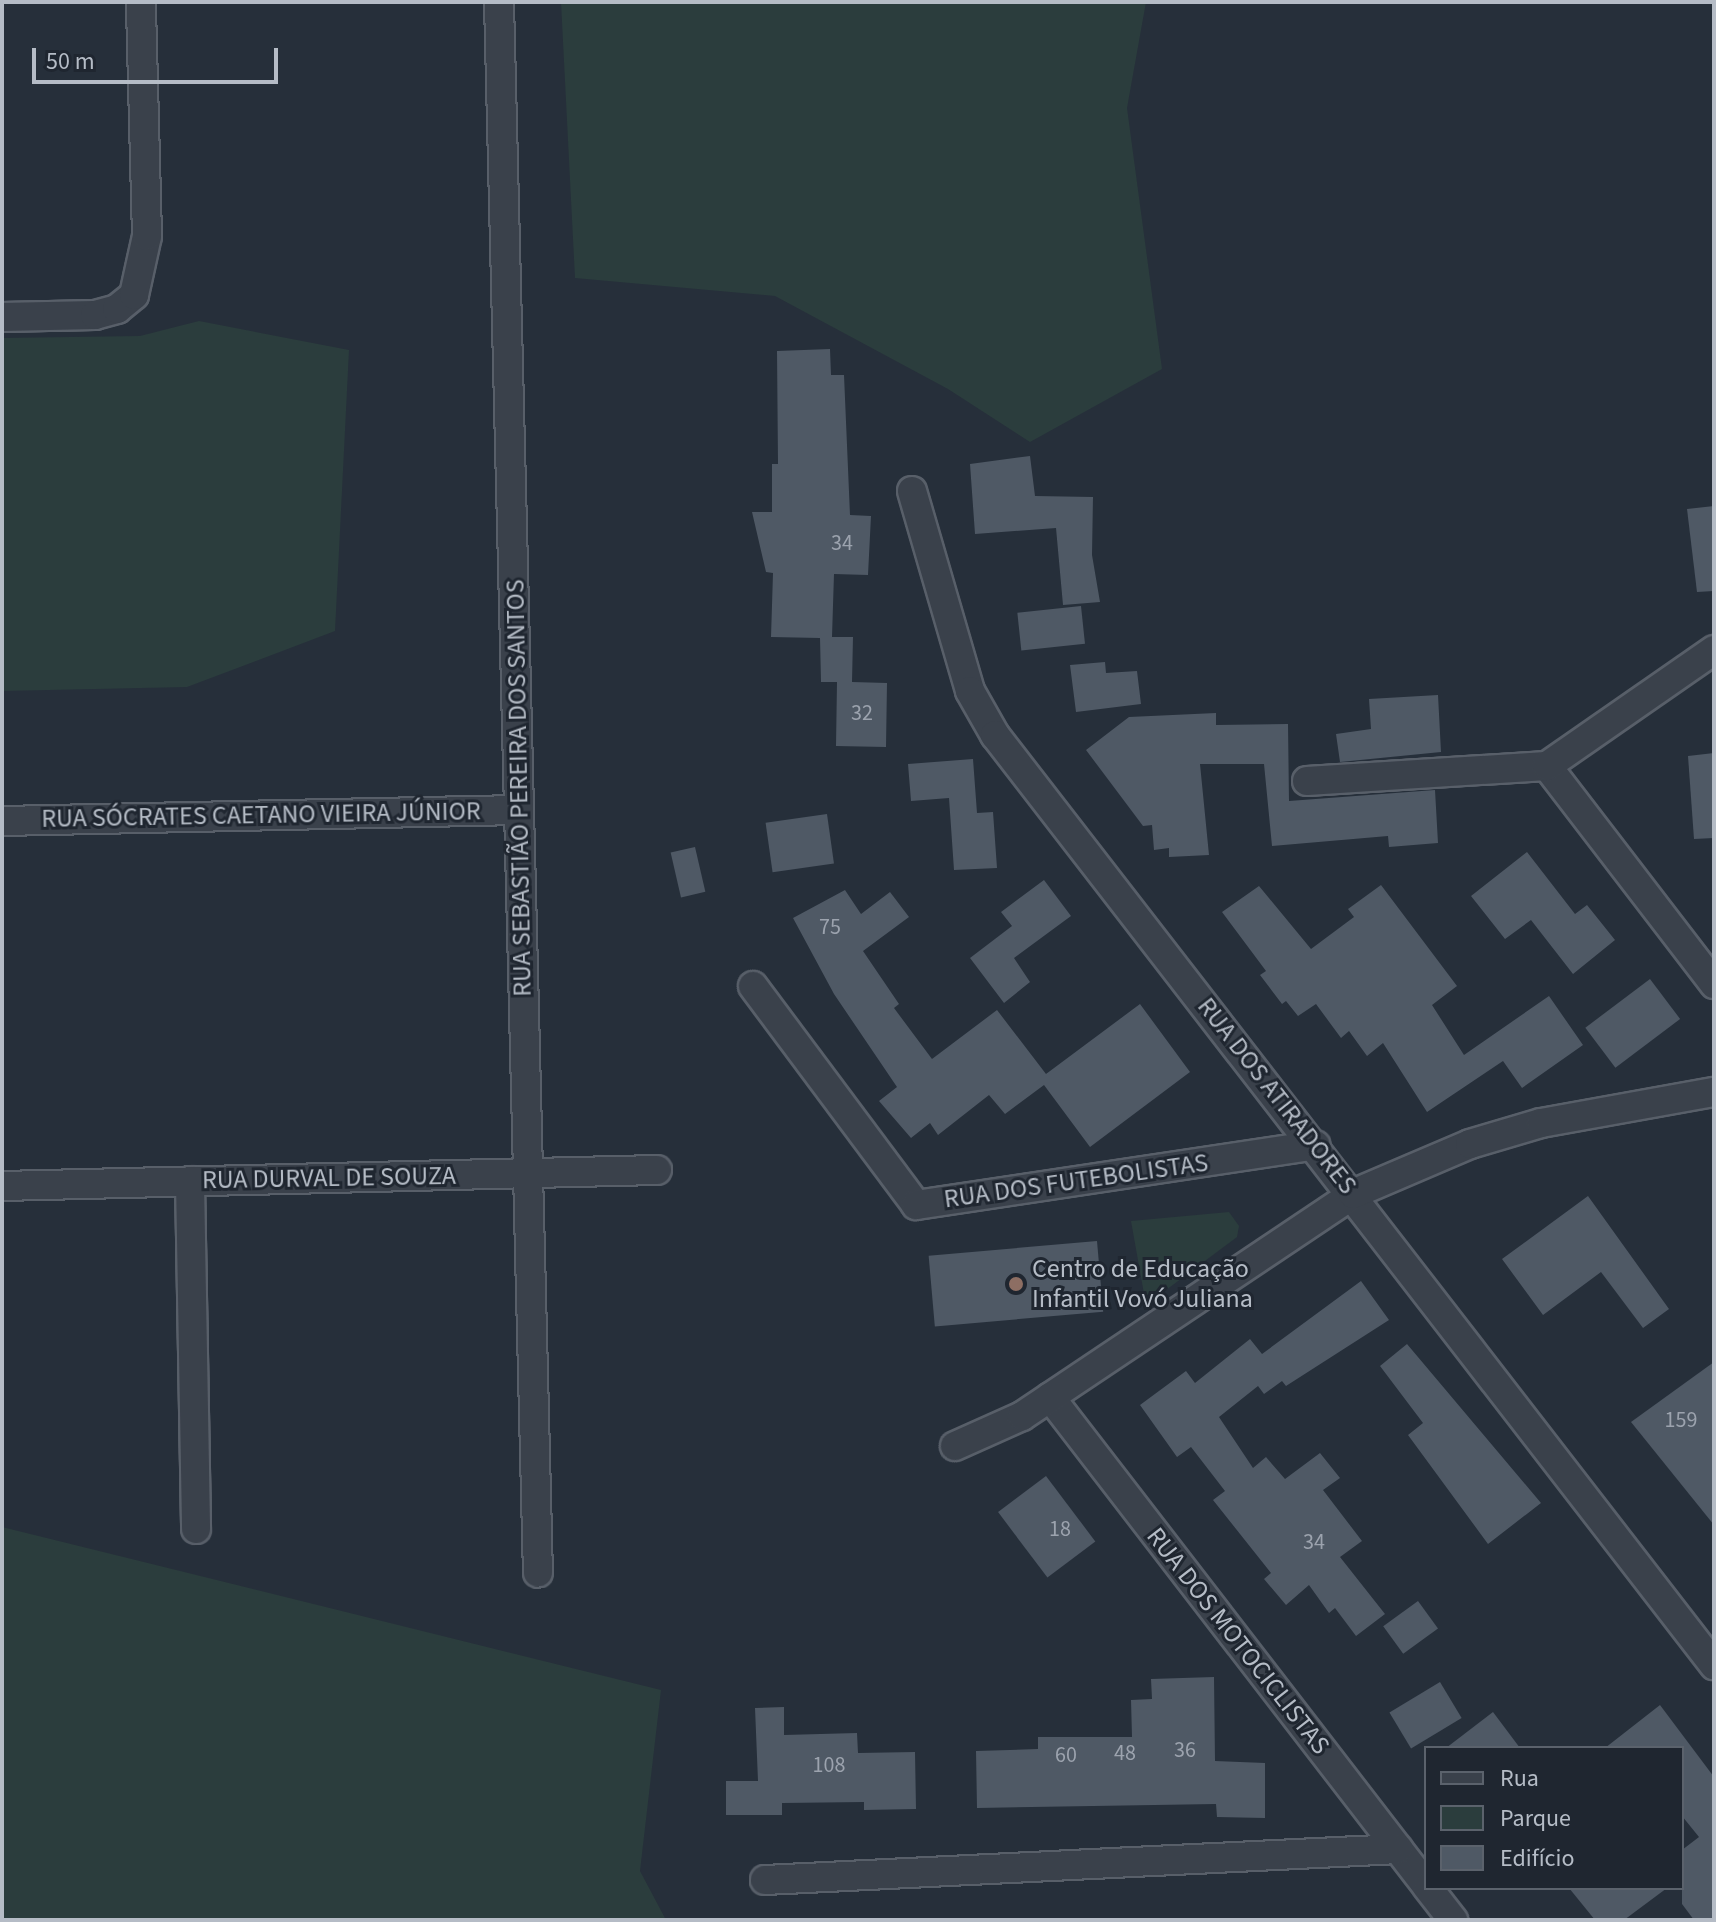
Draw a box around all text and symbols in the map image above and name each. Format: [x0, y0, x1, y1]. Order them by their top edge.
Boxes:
scale bar [36, 32, 282, 82]
text: 50 m [46, 44, 95, 79]
house number: 34 [831, 531, 853, 557]
street label: RUA SEBASTIÃO PEREIRA DOS SANTOS [500, 579, 538, 997]
house number: 32 [851, 701, 873, 727]
street label: RUA SÓCRATES CAETANO VIEIRA JÚNIOR [41, 796, 481, 834]
house number: 75 [819, 915, 841, 941]
street label: RUA DOS ATIRADORES [1191, 992, 1363, 1200]
street label: RUA DOS FUTEBOLISTAS [942, 1147, 1210, 1215]
street label: RUA DURVAL DE SOUZA [202, 1160, 456, 1196]
place label: Centro de Educação Infantil Vovó Juliana [1032, 1253, 1253, 1314]
marker: Centro de Educação Infantil Vovó Juliana [1007, 1275, 1025, 1293]
house number: 159 [1665, 1408, 1697, 1434]
house number: 18 [1049, 1517, 1071, 1543]
street label: RUA DOS MOTOCICLISTAS [1140, 1521, 1336, 1761]
house number: 34 [1303, 1530, 1325, 1556]
house number: 36 [1174, 1738, 1196, 1764]
house number: 48 [1114, 1741, 1136, 1767]
house number: 60 [1055, 1743, 1077, 1769]
legend [1424, 1746, 1684, 1890]
house number: 108 [813, 1753, 845, 1779]
text: Rua [1500, 1761, 1539, 1796]
text: Parque [1500, 1801, 1571, 1836]
text: Edifício [1500, 1841, 1574, 1876]

